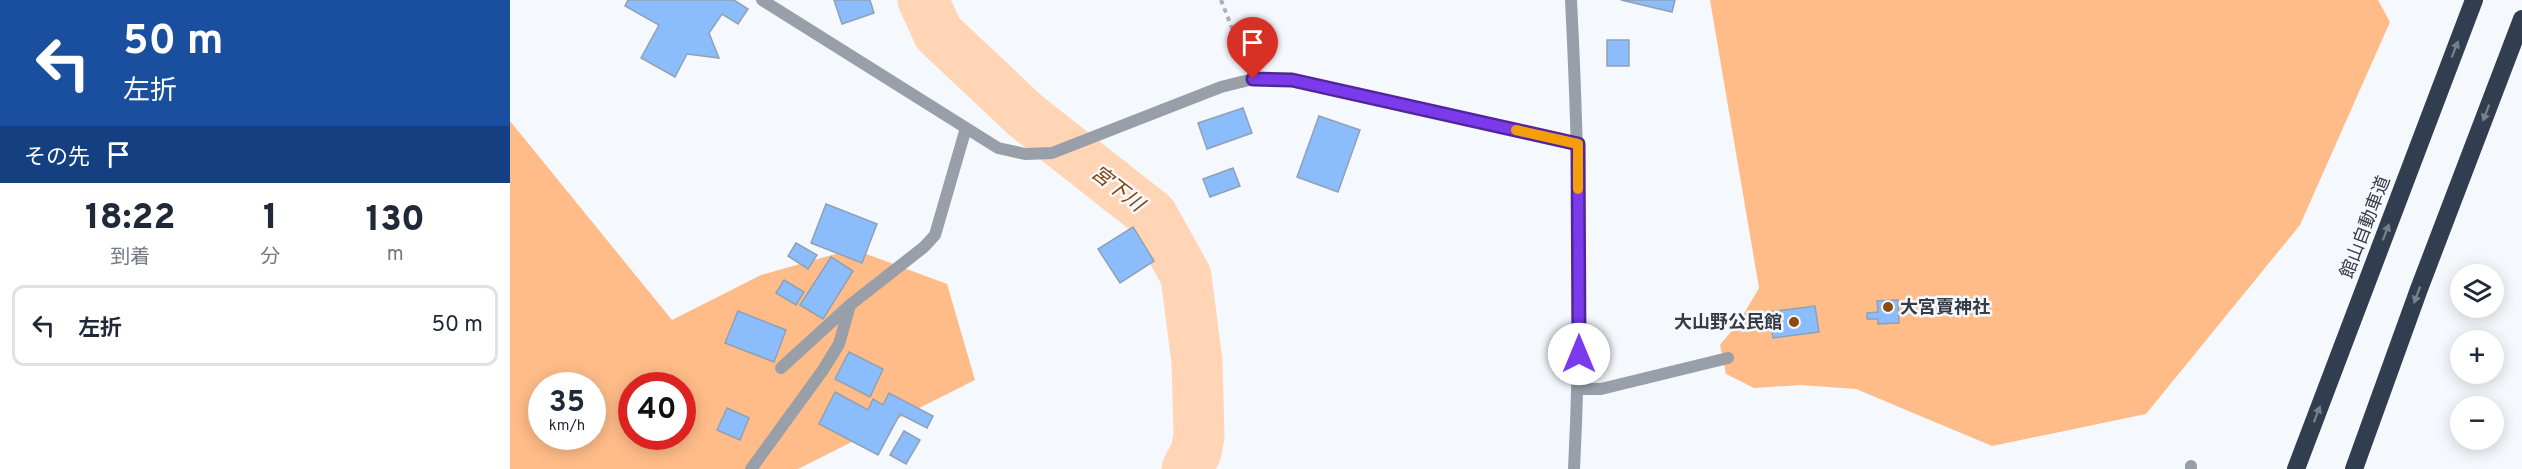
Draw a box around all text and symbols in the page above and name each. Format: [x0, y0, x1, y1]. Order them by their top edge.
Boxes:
text: 50 m [123, 16, 224, 69]
pin [1227, 17, 1278, 79]
icon: left [24, 24, 102, 102]
icon: arrive [1236, 26, 1269, 59]
one-way arrow [2450, 40, 2460, 58]
text: 左折 [123, 75, 177, 109]
one-way arrow [2481, 104, 2491, 122]
icon: arrive [102, 138, 135, 171]
text: その先 [24, 145, 90, 172]
water label: 宮下川 [1085, 161, 1150, 220]
street label: 館山自動車道 [2336, 173, 2396, 282]
text: 18:22 [85, 196, 176, 242]
text: 1 [263, 196, 278, 242]
text: 130 [365, 198, 425, 244]
one-way arrow [2381, 222, 2391, 240]
text: m [387, 242, 404, 268]
text: 到着 [110, 245, 150, 271]
text: 分 [260, 245, 280, 271]
map controls [2450, 264, 2504, 450]
button: layers [2450, 264, 2504, 318]
one-way arrow [2412, 286, 2421, 304]
place label: 大宮賣神社 [1900, 297, 1990, 320]
marker: 大宮賣神社 [1881, 300, 1895, 314]
icon: left [27, 309, 60, 342]
text: 50 m [431, 312, 483, 339]
place label: 大山野公民館 [1674, 312, 1782, 335]
marker: 大山野公民館 [1787, 315, 1801, 329]
text: 左折 [78, 316, 122, 343]
position arrow [1547, 322, 1611, 386]
button: + [2450, 330, 2504, 384]
speed limit sign: 40 [618, 372, 696, 450]
text: 35 [549, 385, 585, 422]
button: − [2450, 396, 2504, 450]
one-way arrow [2313, 405, 2322, 423]
text: km/h [549, 417, 585, 436]

